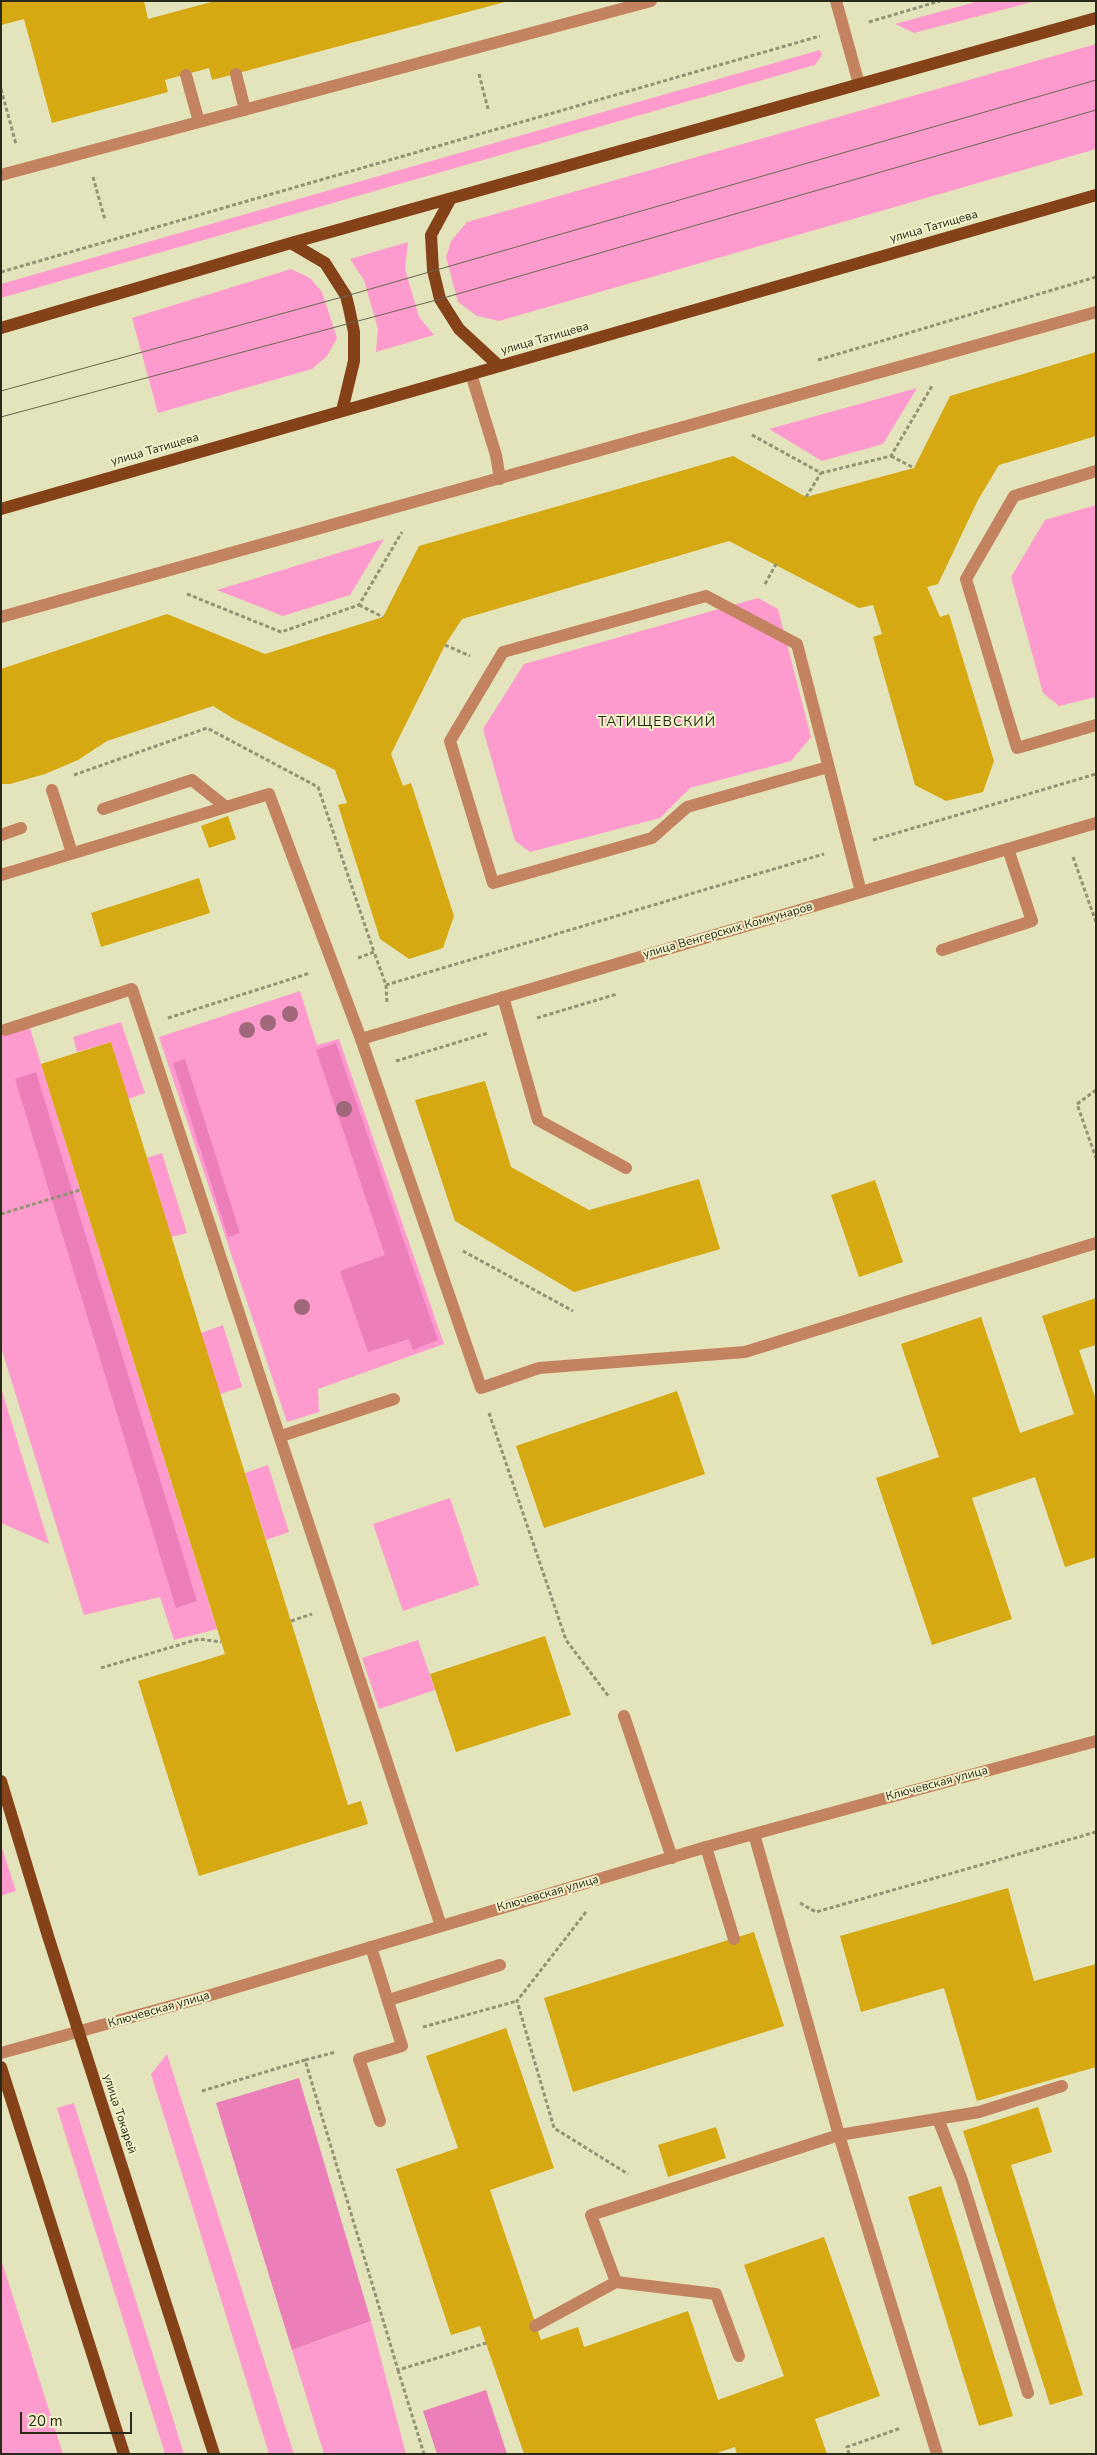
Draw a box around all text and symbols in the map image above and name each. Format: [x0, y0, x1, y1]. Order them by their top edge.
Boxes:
street label: улица Татищева [888, 208, 980, 246]
street label: улица Татищева [499, 320, 591, 358]
street label: улица Татищева [109, 431, 201, 469]
district label: ТАТИЩЕВСКИЙ [597, 715, 717, 731]
street label: улица Венгерских Коммунаров [641, 900, 815, 962]
street label: Ключевская улица [884, 1763, 990, 1805]
street label: Ключевская улица [496, 1873, 600, 1915]
street label: Ключевская улица [107, 1989, 211, 2031]
street label: улица Токарей [99, 2072, 139, 2156]
scale bar [22, 2402, 135, 2434]
text: 20 m [28, 2411, 63, 2431]

